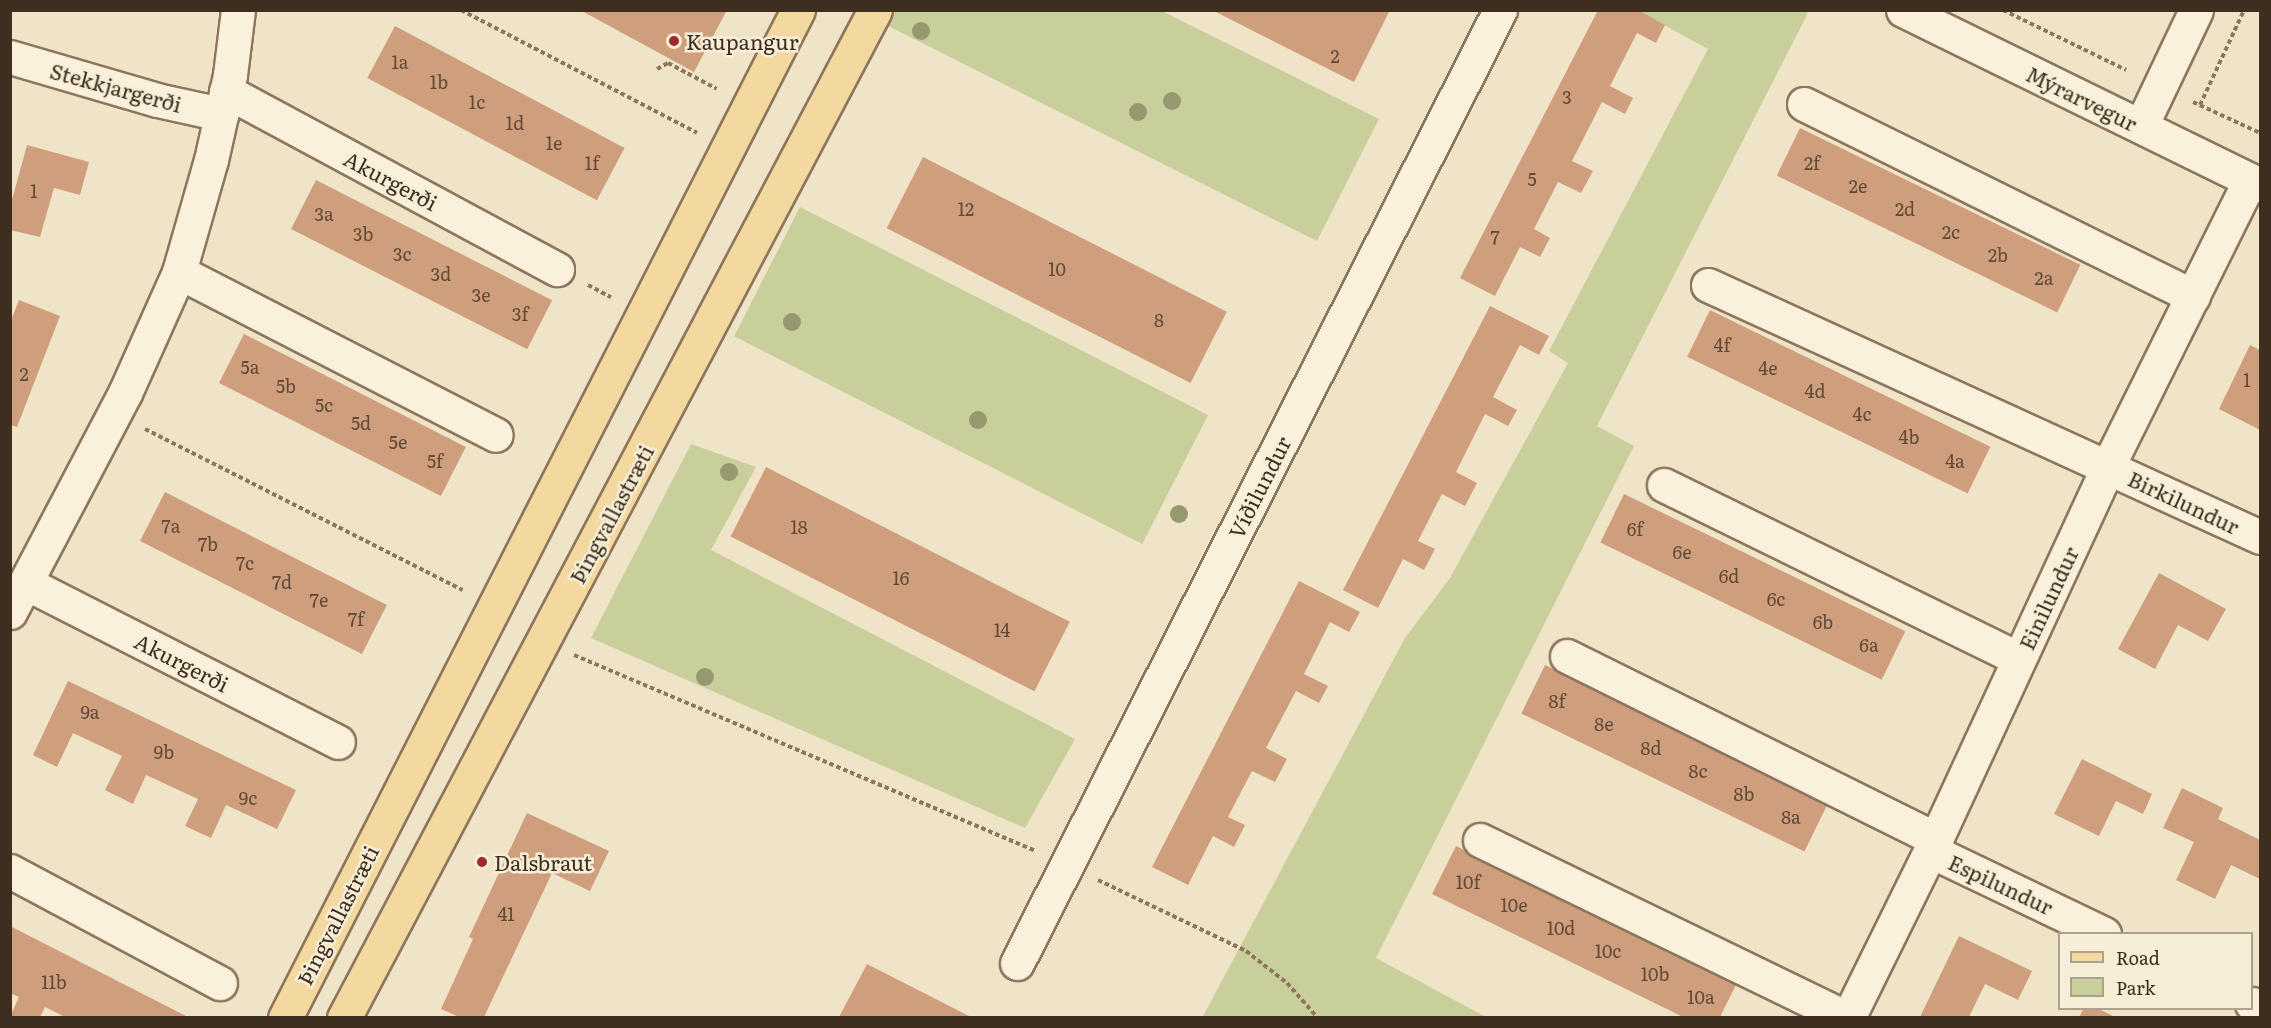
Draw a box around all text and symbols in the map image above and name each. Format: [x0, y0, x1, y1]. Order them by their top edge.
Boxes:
place label: Kaupangur [686, 28, 799, 54]
marker: Kaupangur [667, 34, 681, 48]
house number: 2 [1330, 45, 1340, 67]
house number: 1a [391, 51, 409, 73]
street label: Stekkjargerði [48, 57, 184, 117]
street label: Mýrarvegur [2022, 60, 2142, 136]
house number: 1b [430, 71, 448, 93]
house number: 3 [1562, 86, 1572, 108]
house number: 1c [469, 91, 485, 113]
house number: 1d [506, 112, 524, 134]
house number: 1e [546, 132, 562, 154]
street label: Akurgerði [340, 145, 442, 215]
house number: 1f [585, 152, 599, 174]
house number: 2f [1804, 152, 1820, 174]
house number: 5 [1527, 168, 1537, 190]
house number: 2e [1849, 175, 1867, 197]
house number: 1 [30, 180, 38, 202]
house number: 12 [958, 198, 974, 220]
house number: 2d [1895, 198, 1915, 220]
house number: 3a [314, 203, 334, 225]
house number: 2c [1942, 221, 1960, 243]
house number: 3b [353, 223, 373, 245]
house number: 7 [1490, 226, 1500, 248]
house number: 3c [393, 243, 411, 265]
house number: 2b [1988, 244, 2008, 266]
house number: 10 [1048, 258, 1066, 280]
house number: 3d [431, 263, 451, 285]
house number: 2a [2035, 267, 2053, 289]
house number: 3e [471, 284, 491, 306]
house number: 3f [512, 303, 528, 325]
house number: 8 [1154, 309, 1164, 331]
house number: 4f [1714, 334, 1730, 356]
house number: 5a [241, 356, 259, 378]
house number: 4e [1758, 357, 1778, 379]
house number: 2 [19, 363, 29, 385]
house number: 1 [2243, 369, 2251, 391]
house number: 5b [276, 375, 296, 397]
house number: 4d [1805, 380, 1825, 402]
house number: 5c [315, 394, 333, 416]
house number: 4c [1853, 403, 1871, 425]
house number: 5d [351, 412, 371, 434]
house number: 4b [1899, 426, 1919, 448]
house number: 5e [389, 431, 407, 453]
street label: Víðilundur [1223, 432, 1295, 542]
street label: Þingvallastræti [564, 440, 658, 588]
house number: 5f [427, 450, 443, 472]
house number: 4a [1945, 450, 1965, 472]
street label: Birkilundur [2124, 465, 2244, 539]
house number: 7a [162, 515, 180, 537]
house number: 18 [790, 516, 808, 538]
house number: 6f [1627, 518, 1643, 540]
house number: 7b [198, 533, 218, 555]
house number: 6e [1672, 541, 1692, 563]
street label: Einilundur [2013, 542, 2083, 654]
house number: 7c [236, 552, 254, 574]
house number: 6d [1719, 565, 1739, 587]
house number: 16 [893, 567, 909, 589]
house number: 7d [272, 571, 292, 593]
house number: 6c [1767, 588, 1785, 610]
house number: 7e [310, 589, 328, 611]
house number: 7f [348, 608, 364, 630]
house number: 6b [1813, 611, 1833, 633]
house number: 14 [994, 619, 1010, 641]
street label: Akurgerði [131, 628, 233, 696]
house number: 6a [1859, 634, 1879, 656]
house number: 8f [1549, 690, 1565, 712]
house number: 9a [80, 701, 100, 723]
house number: 8e [1594, 713, 1614, 735]
house number: 8d [1641, 737, 1661, 759]
house number: 9b [154, 741, 174, 763]
house number: 8c [1689, 760, 1707, 782]
house number: 8b [1734, 783, 1754, 805]
house number: 9c [239, 787, 257, 809]
house number: 8a [1781, 806, 1801, 828]
street label: Þingvallastræti [291, 841, 383, 989]
place label: Dalsbraut [494, 849, 592, 875]
street label: Espilundur [1945, 849, 2057, 919]
marker: Dalsbraut [475, 855, 489, 869]
house number: 10f [1456, 871, 1480, 893]
house number: 10e [1500, 894, 1528, 916]
house number: 41 [497, 903, 515, 925]
house number: 10d [1547, 917, 1575, 939]
legend [2058, 932, 2253, 1010]
house number: 10c [1595, 940, 1621, 962]
text: Road [2116, 944, 2160, 971]
house number: 10b [1641, 963, 1669, 985]
house number: 11b [41, 971, 67, 993]
text: Park [2116, 974, 2155, 1001]
house number: 10a [1687, 986, 1715, 1008]

